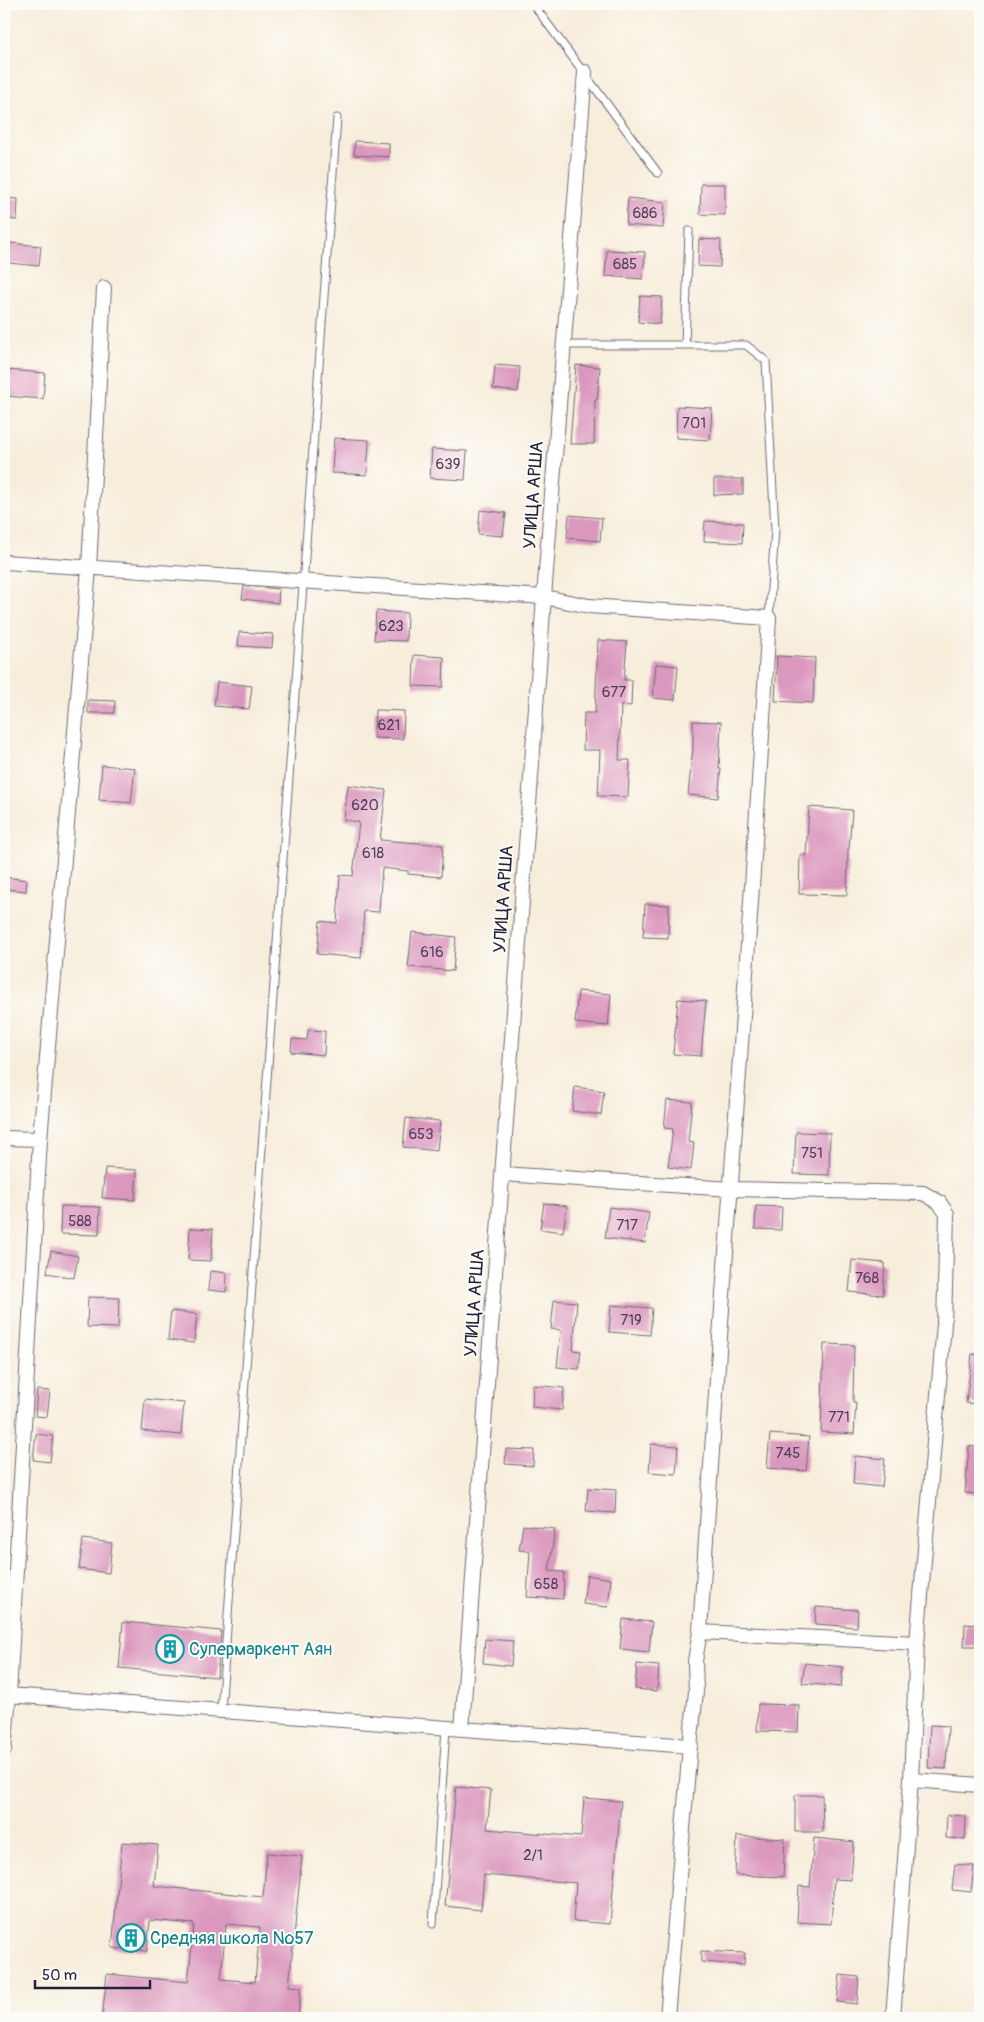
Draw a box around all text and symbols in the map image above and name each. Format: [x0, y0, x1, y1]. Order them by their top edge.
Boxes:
house number: 686 [632, 204, 658, 223]
house number: 685 [613, 255, 637, 274]
house number: 701 [682, 414, 706, 433]
street label: УЛИЦА АРША [518, 440, 549, 550]
house number: 639 [436, 455, 460, 474]
house number: 623 [378, 617, 404, 636]
house number: 677 [602, 683, 626, 702]
house number: 621 [378, 716, 400, 735]
house number: 620 [351, 796, 379, 815]
house number: 618 [362, 844, 385, 863]
street label: УЛИЦА АРША [488, 844, 519, 954]
house number: 616 [420, 943, 444, 962]
house number: 653 [408, 1125, 434, 1144]
house number: 751 [801, 1144, 823, 1163]
house number: 588 [68, 1212, 92, 1231]
house number: 717 [616, 1216, 638, 1235]
street label: УЛИЦА АРША [459, 1248, 490, 1358]
house number: 768 [855, 1269, 880, 1288]
house number: 719 [620, 1311, 642, 1330]
house number: 771 [828, 1408, 850, 1427]
house number: 745 [776, 1444, 800, 1463]
house number: 658 [534, 1575, 559, 1594]
building icon: Супермаркент Аян [155, 1634, 185, 1664]
place label: Супермаркент Аян [189, 1638, 332, 1661]
house number: 2/1 [523, 1846, 543, 1865]
building icon: Средняя школа №57 [116, 1923, 146, 1953]
place label: Средняя школа №57 [150, 1927, 314, 1950]
scale bar [35, 1957, 150, 1989]
text: 50 m [42, 1966, 77, 1985]

